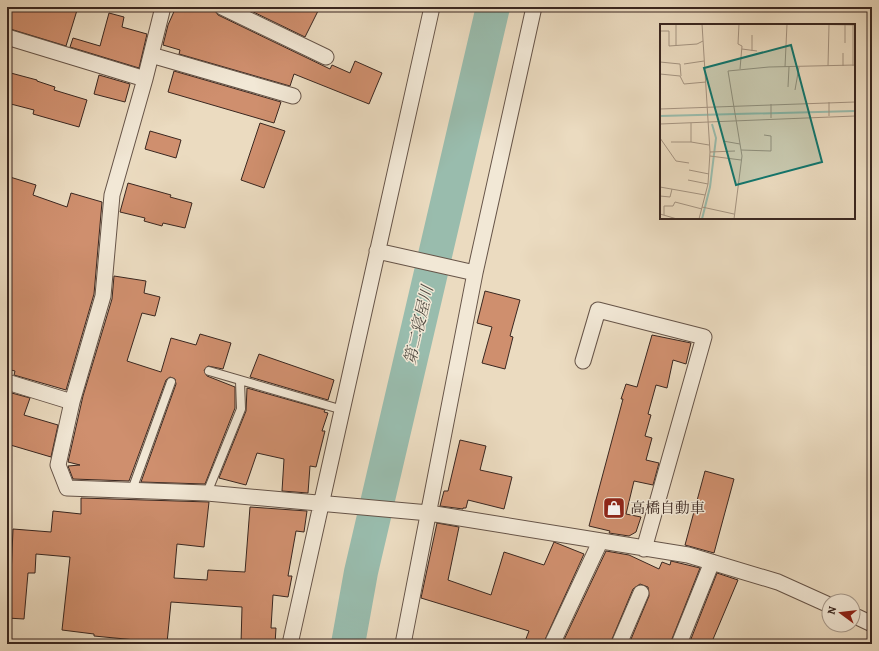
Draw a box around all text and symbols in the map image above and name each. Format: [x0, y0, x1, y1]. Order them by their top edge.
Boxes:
inset map [660, 24, 855, 219]
water label: 第二寝屋川 [399, 282, 439, 366]
shop icon: 高橋自動車 [601, 495, 627, 521]
place label: 高橋自動車 [630, 498, 705, 518]
north arrow [821, 593, 861, 633]
text: N [824, 605, 840, 616]

